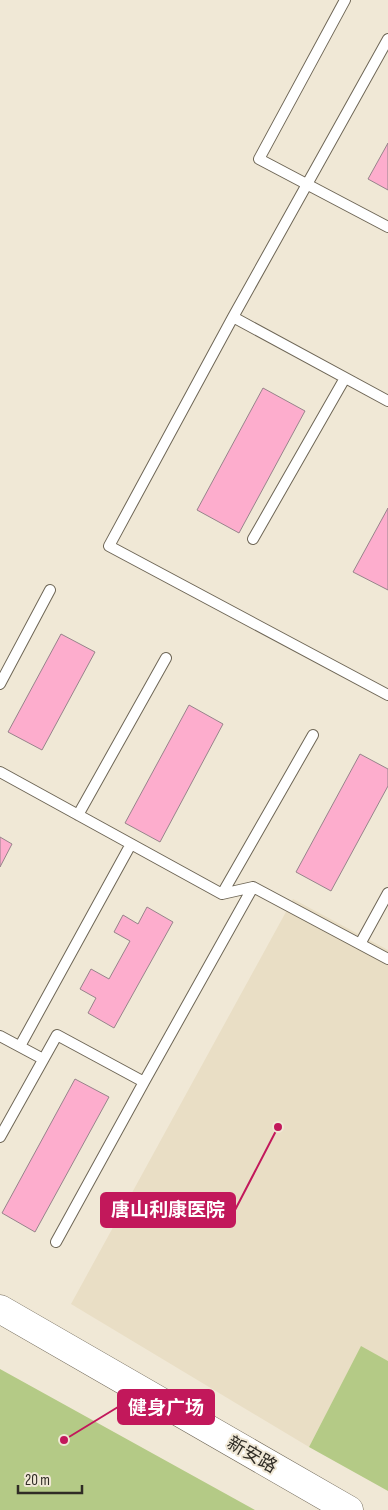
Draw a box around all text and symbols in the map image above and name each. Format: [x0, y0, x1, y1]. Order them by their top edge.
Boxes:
callout: 唐山利康医院 [101, 1193, 235, 1227]
text: 唐山利康医院 [111, 1199, 225, 1222]
callout: 健身广场 [118, 1390, 214, 1424]
text: 健身广场 [128, 1397, 204, 1420]
street label: 新安路 [223, 1432, 281, 1478]
scale bar [18, 1462, 81, 1494]
text: 20 m [25, 1471, 50, 1490]

